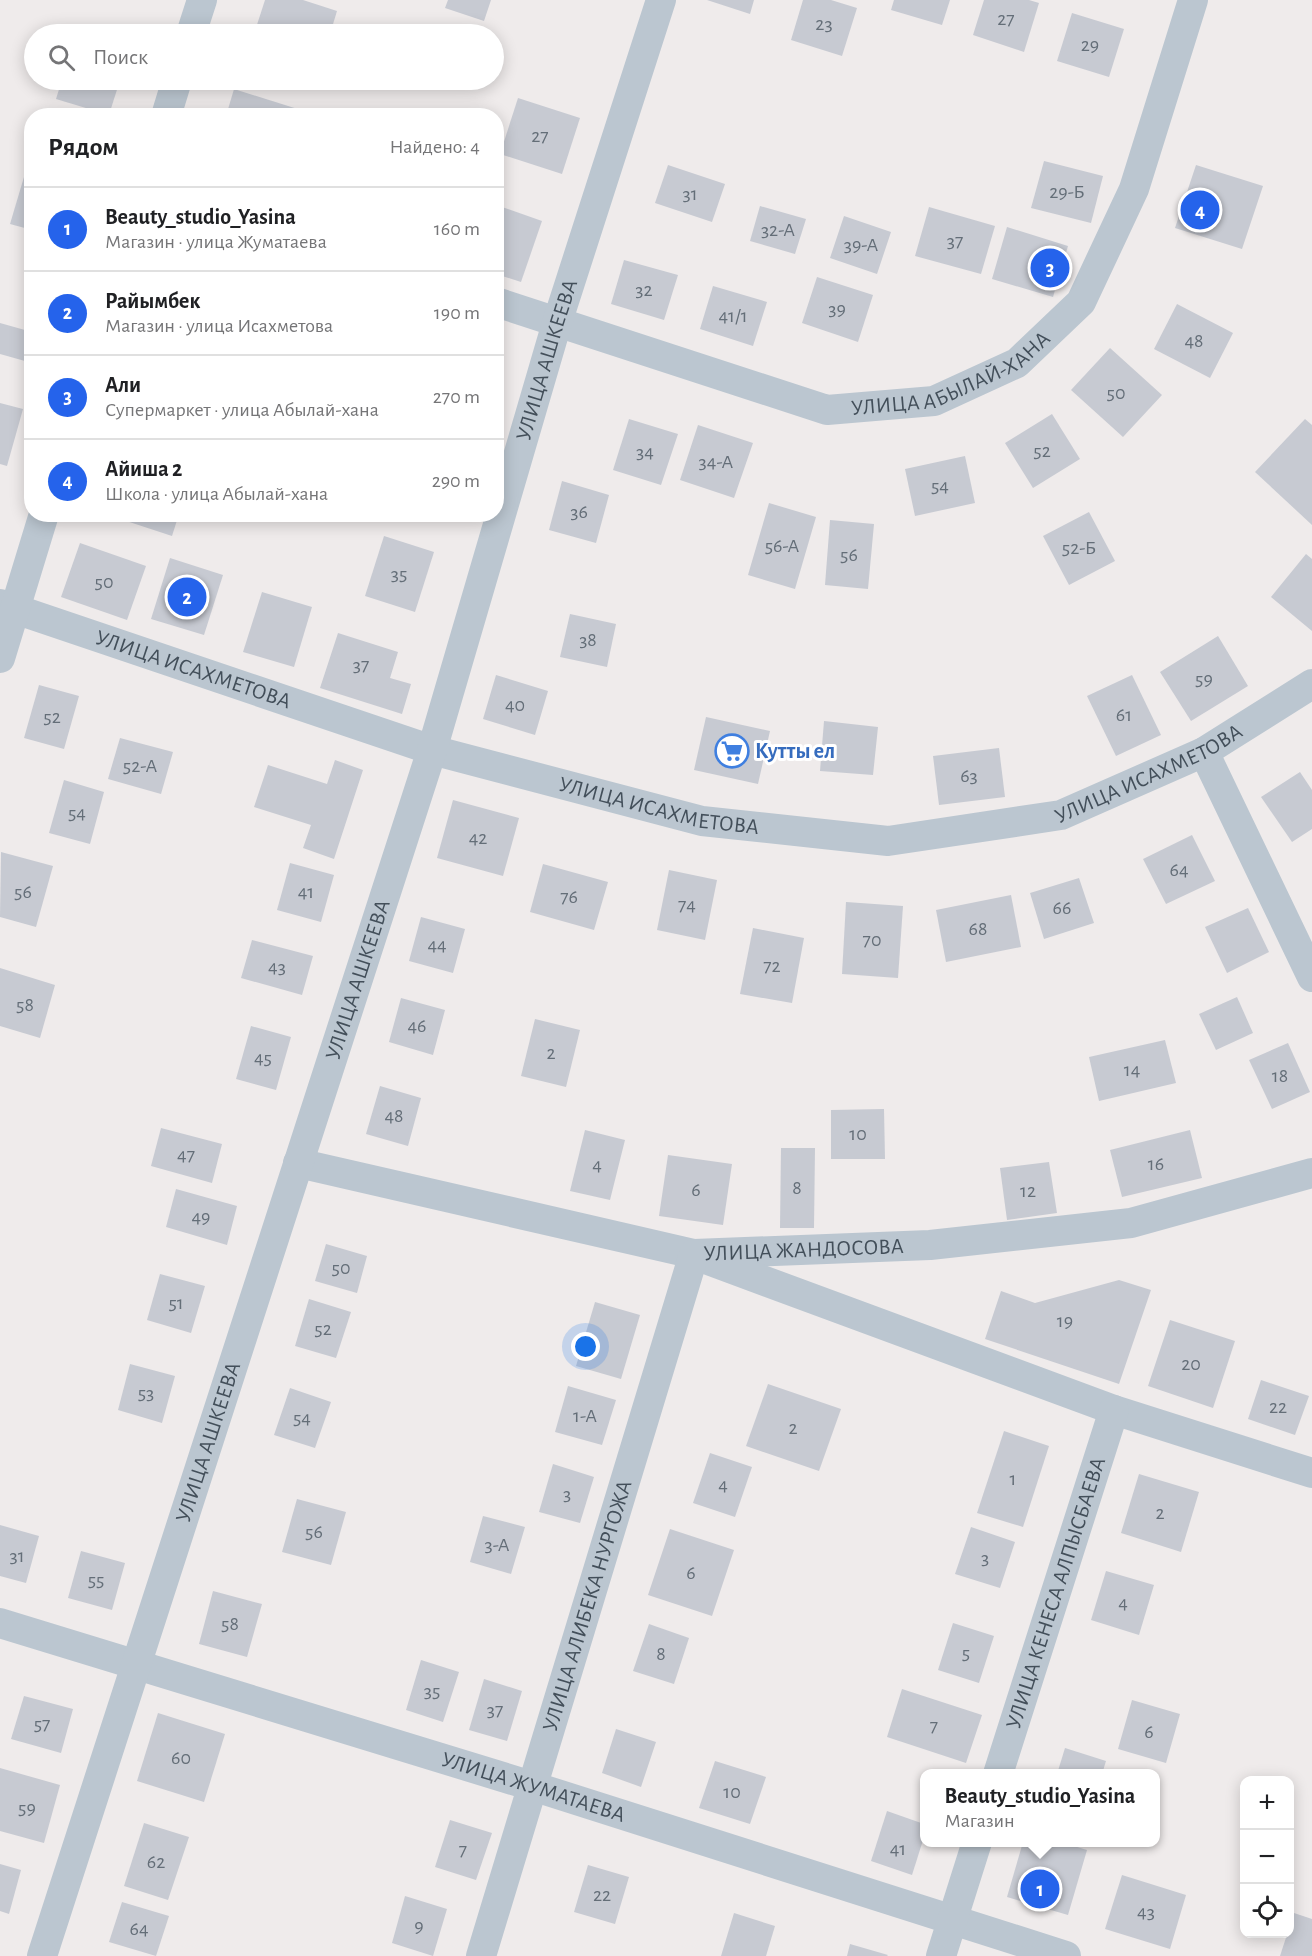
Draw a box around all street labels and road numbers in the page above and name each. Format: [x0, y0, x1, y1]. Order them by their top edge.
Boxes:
street label: УЛИЦА АШКЕЕВА [512, 277, 581, 443]
street label: УЛИЦА АБЫЛАЙ-ХАНА [850, 327, 1054, 419]
street label: УЛИЦА ИСАХМЕТОВА [93, 626, 294, 713]
street label: УЛИЦА ИСАХМЕТОВА [1051, 720, 1246, 827]
street label: УЛИЦА ИСАХМЕТОВА [556, 773, 760, 838]
street label: УЛИЦА АШКЕЕВА [322, 897, 394, 1063]
street label: УЛИЦА ЖАНДОСОВА [703, 1235, 904, 1265]
street label: УЛИЦА АШКЕЕВА [172, 1359, 244, 1525]
street label: УЛИЦА КЕНЕСА АЛПЫСБАЕВА [1002, 1454, 1109, 1732]
street label: УЛИЦА АЛИБЕКА НУРГОЖА [539, 1478, 636, 1734]
street label: УЛИЦА ЖУМАТАЕВА [439, 1748, 628, 1826]

